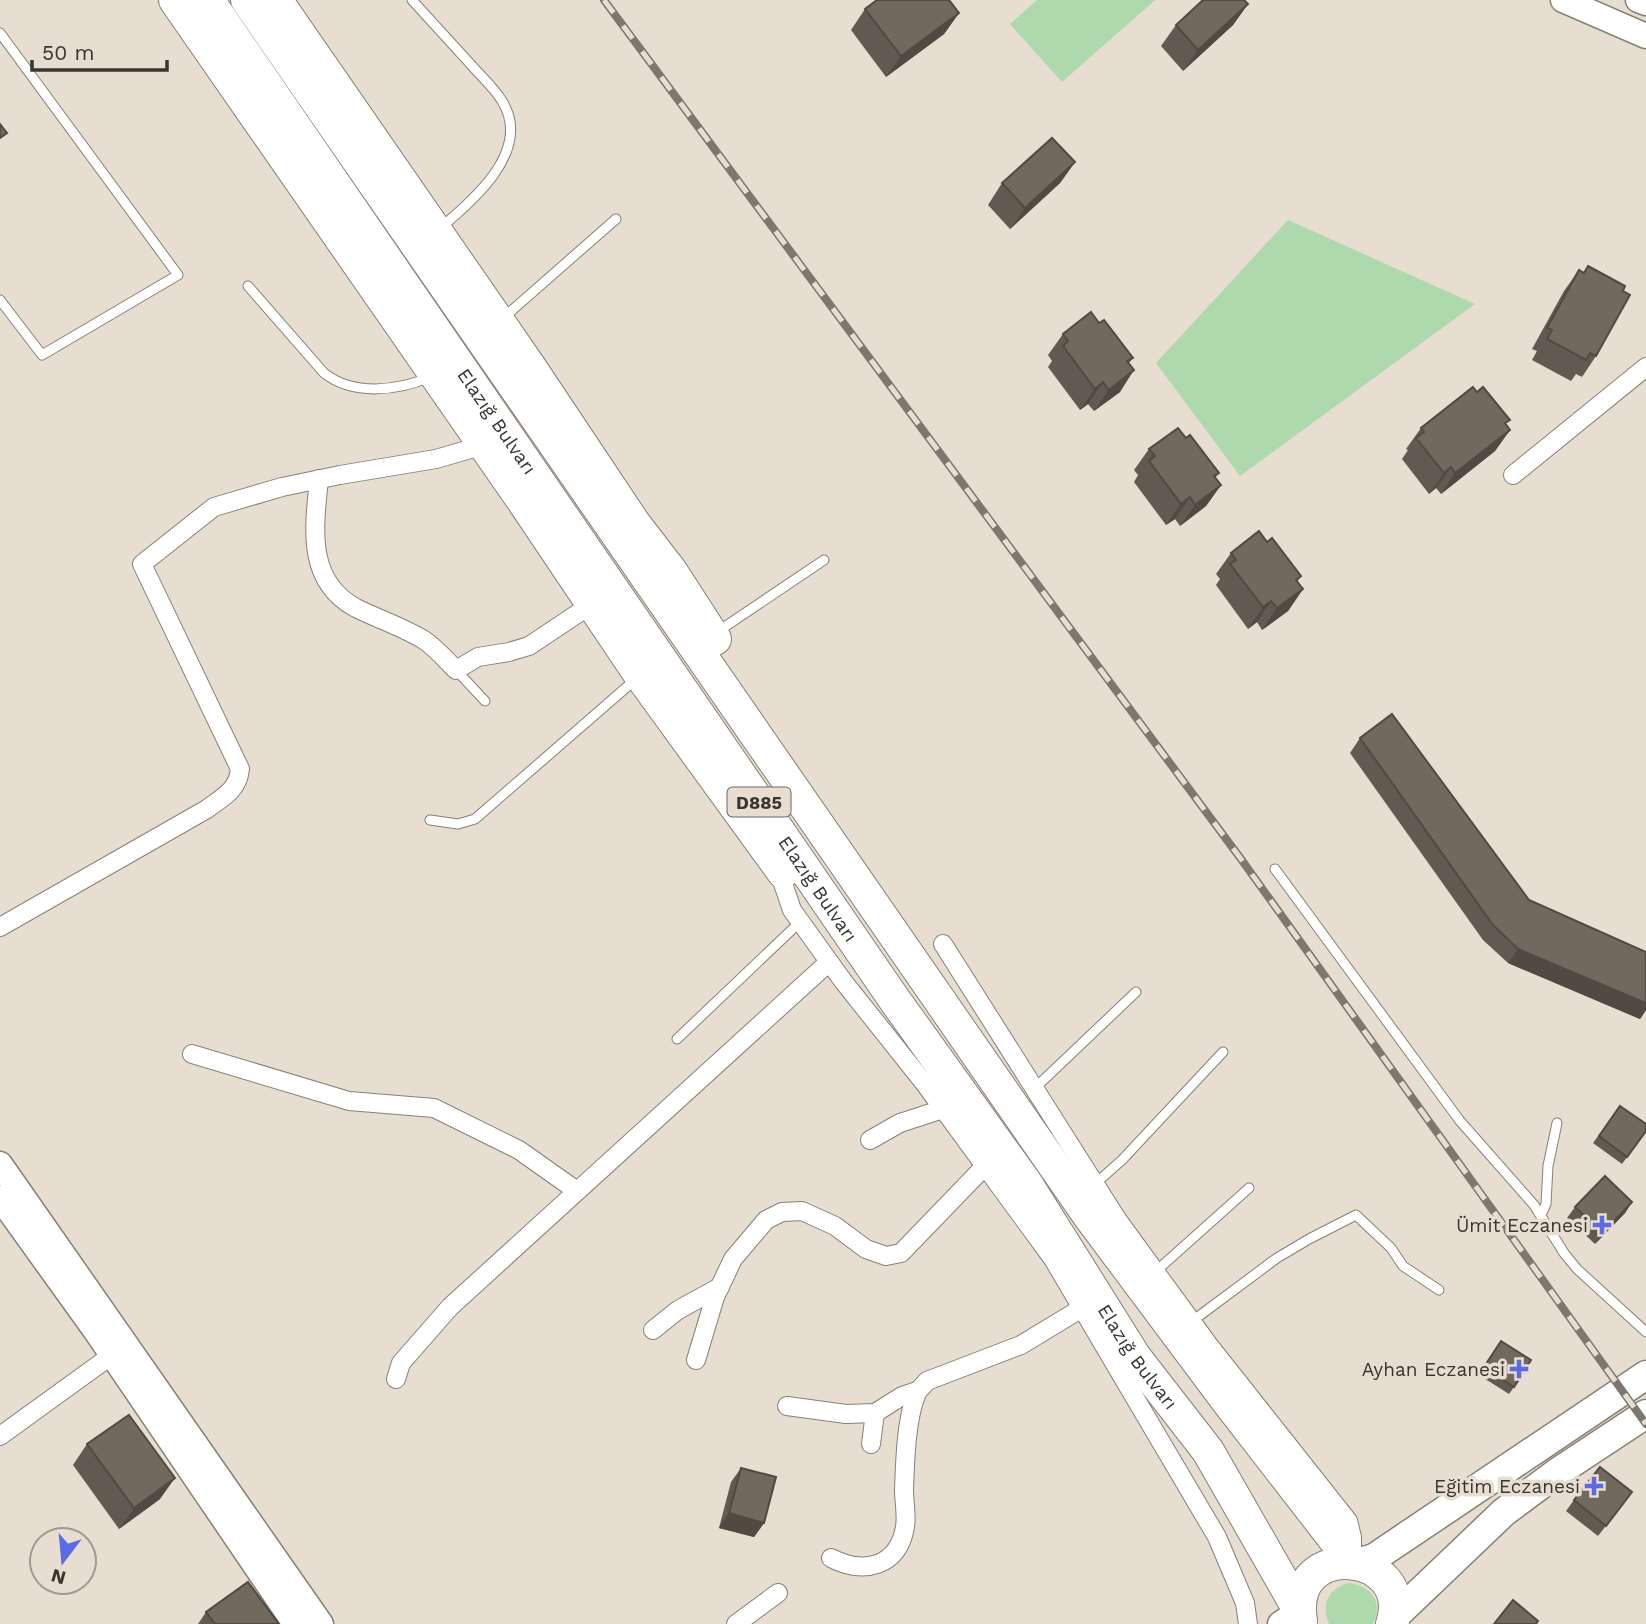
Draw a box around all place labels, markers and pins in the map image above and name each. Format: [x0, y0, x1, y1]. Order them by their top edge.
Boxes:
place label: Ümit Eczanesi [1456, 1214, 1588, 1237]
marker: Ümit Eczanesi [1594, 1217, 1610, 1233]
place label: Ayhan Eczanesi [1362, 1358, 1505, 1381]
marker: Ayhan Eczanesi [1511, 1361, 1527, 1377]
place label: Eğitim Eczanesi [1434, 1475, 1580, 1498]
marker: Eğitim Eczanesi [1586, 1478, 1602, 1494]

